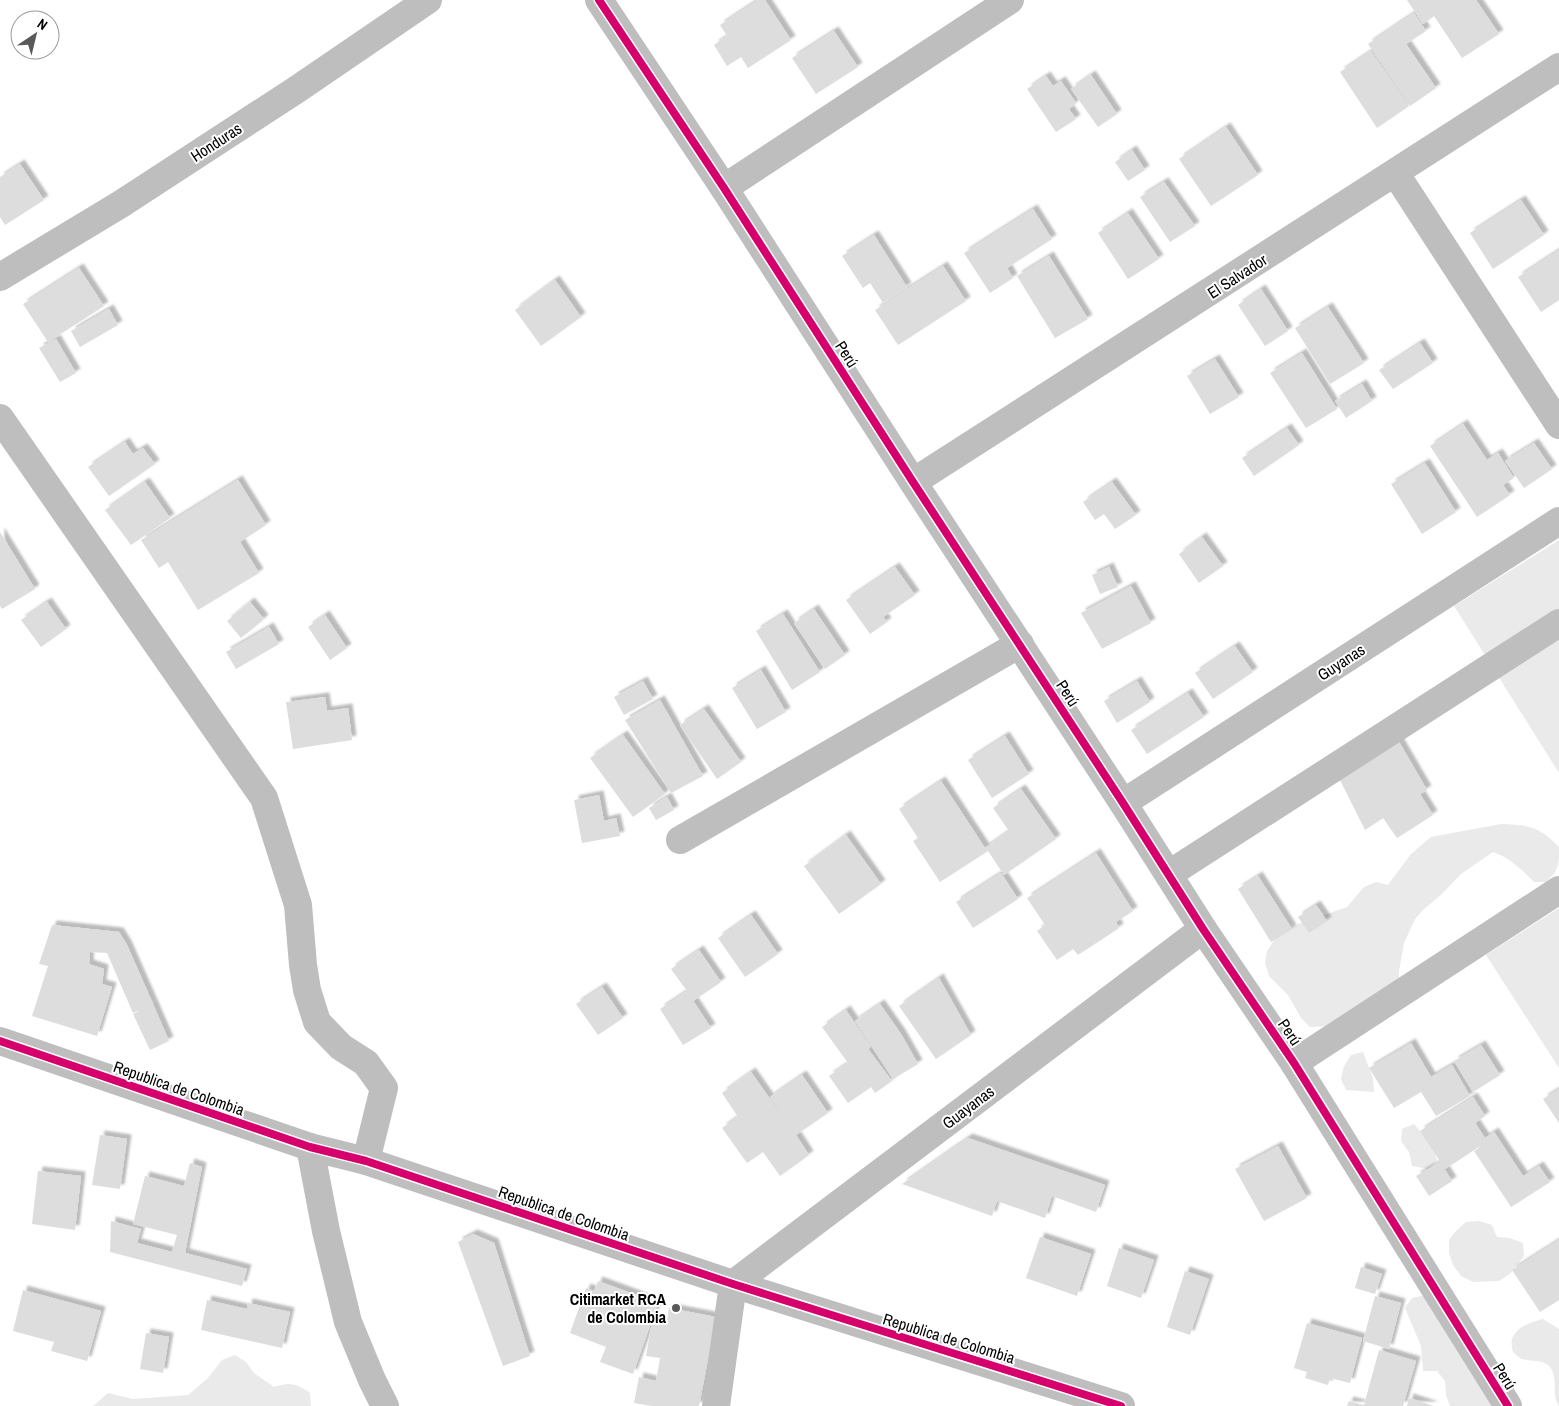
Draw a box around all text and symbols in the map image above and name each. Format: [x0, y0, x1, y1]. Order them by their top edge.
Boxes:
north arrow [10, 10, 60, 60]
text: N [34, 15, 51, 34]
street label: Honduras [186, 117, 246, 167]
street label: El Salvador [1203, 248, 1272, 303]
street label: Perú [830, 336, 864, 372]
street label: Guyanas [1313, 638, 1369, 686]
street label: Perú [1051, 675, 1085, 711]
street label: Perú [1273, 1014, 1307, 1050]
street label: Republica de Colombia [111, 1055, 248, 1121]
street label: Guayanas [937, 1080, 999, 1134]
street label: Republica de Colombia [496, 1180, 633, 1246]
place label: Citimarket RCA de Colombia [570, 1288, 667, 1328]
marker: Citimarket RCA de Colombia [670, 1302, 682, 1314]
street label: Republica de Colombia [880, 1307, 1018, 1369]
street label: Perú [1488, 1358, 1522, 1394]

